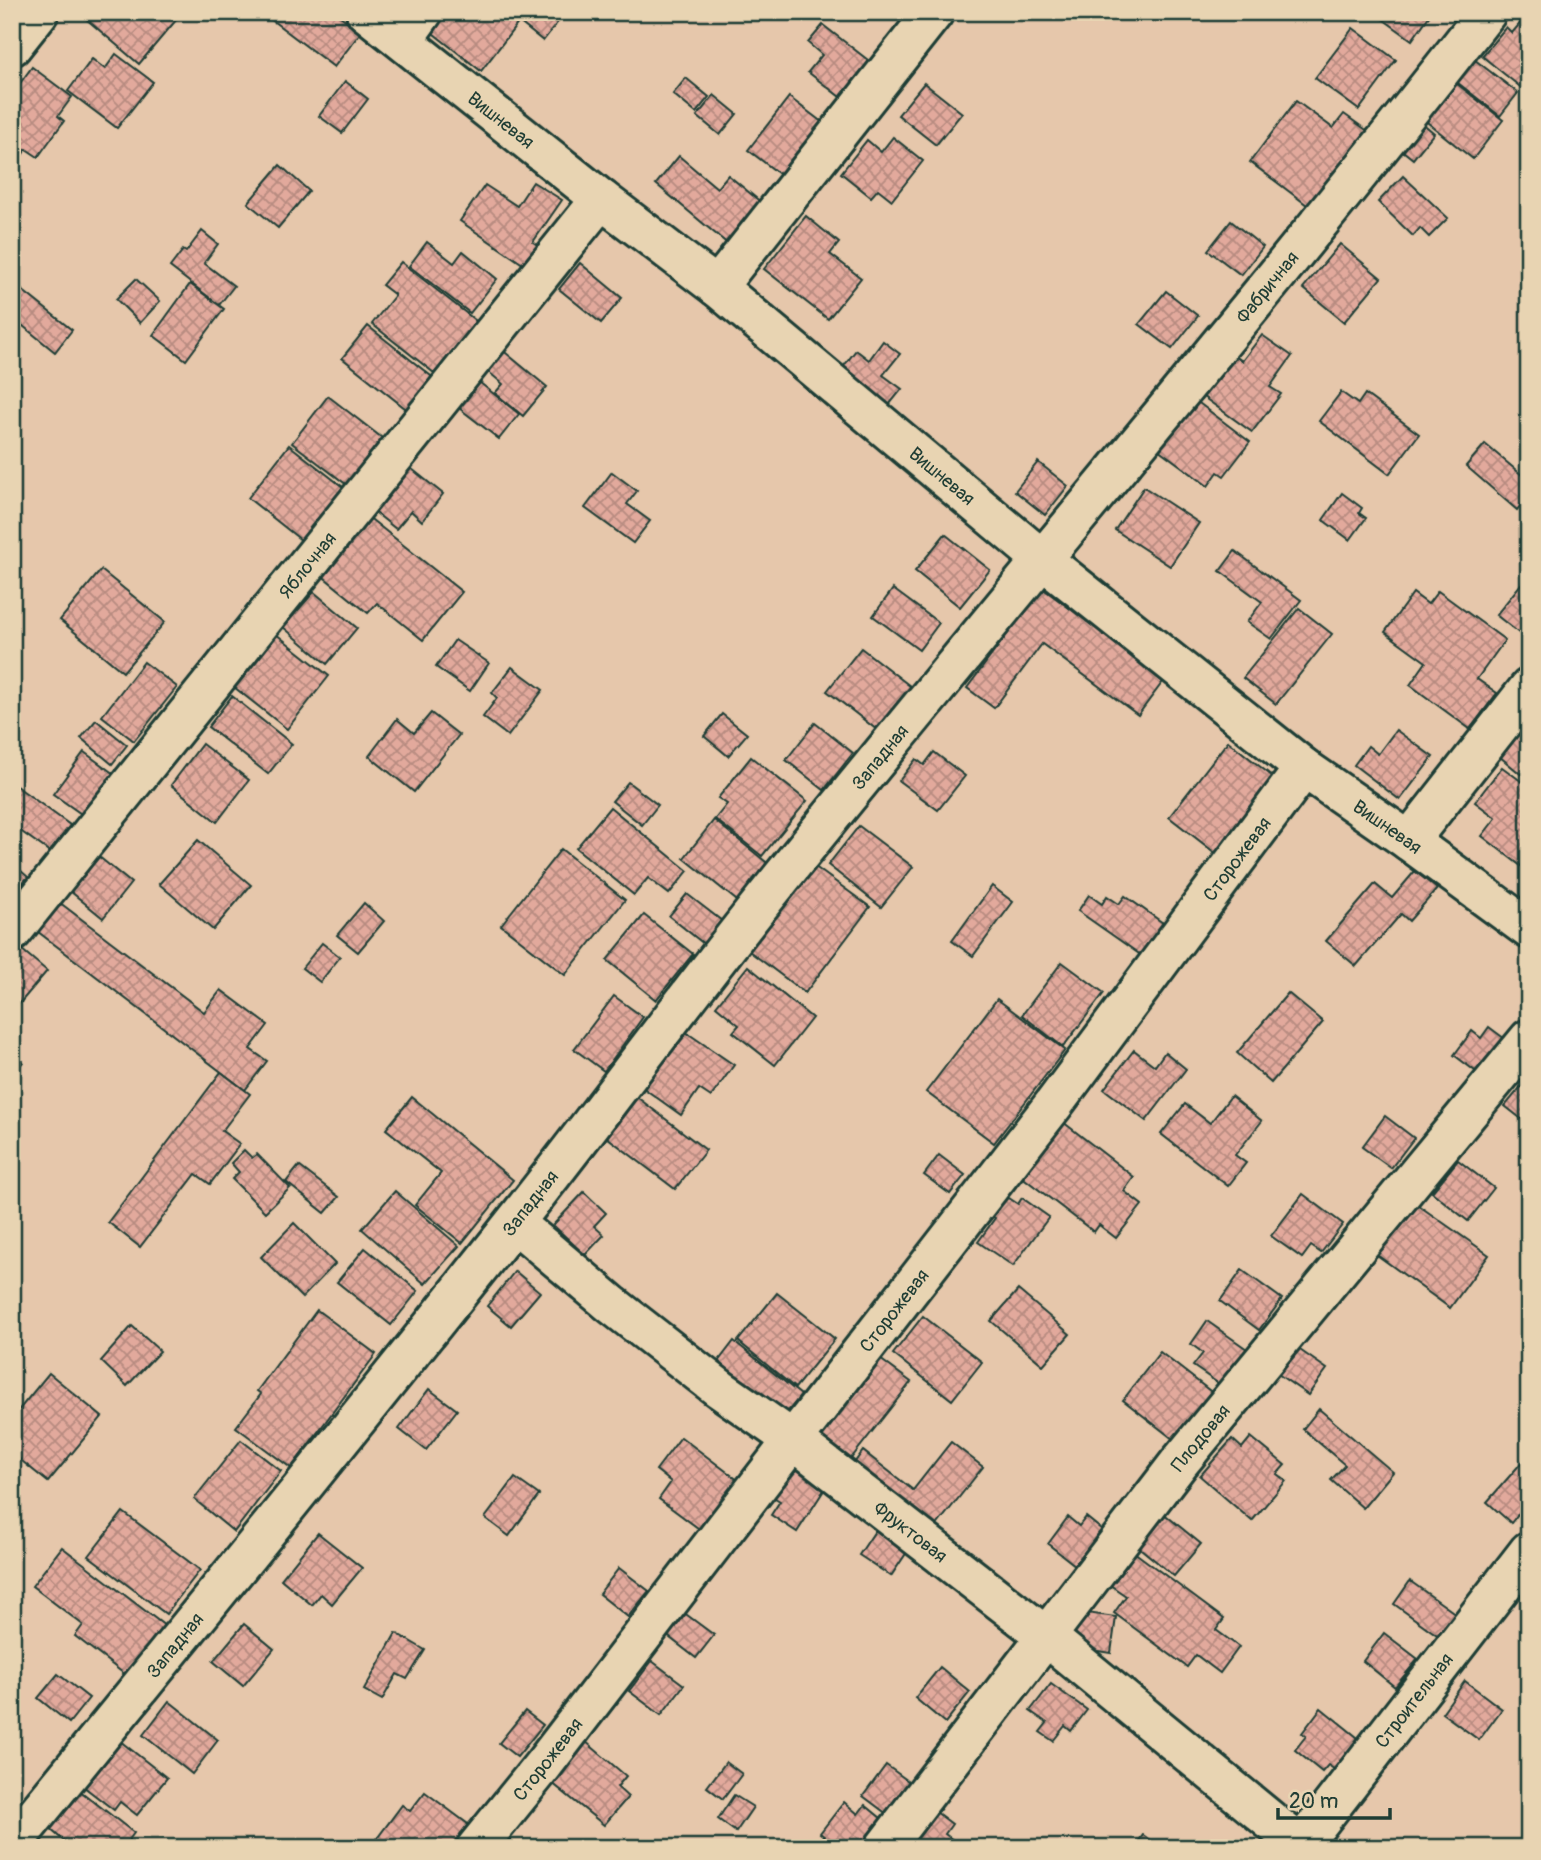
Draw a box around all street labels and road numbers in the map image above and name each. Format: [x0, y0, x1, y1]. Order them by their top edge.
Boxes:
street label: Вишневая [462, 87, 539, 154]
street label: Фабричная [1231, 246, 1304, 328]
street label: Вишневая [904, 442, 980, 511]
street label: Яблочная [274, 527, 342, 604]
street label: Западная [847, 720, 914, 795]
street label: Вишневая [1348, 795, 1427, 860]
street label: Сторожевая [1198, 812, 1277, 906]
street label: Западная [497, 1166, 564, 1241]
street label: Сторожевая [855, 1264, 935, 1357]
street label: Плодовая [1166, 1400, 1236, 1477]
street label: Фруктовая [869, 1496, 952, 1568]
street label: Западная [142, 1608, 209, 1683]
street label: Строительная [1370, 1648, 1459, 1753]
street label: Сторожевая [508, 1713, 588, 1806]

